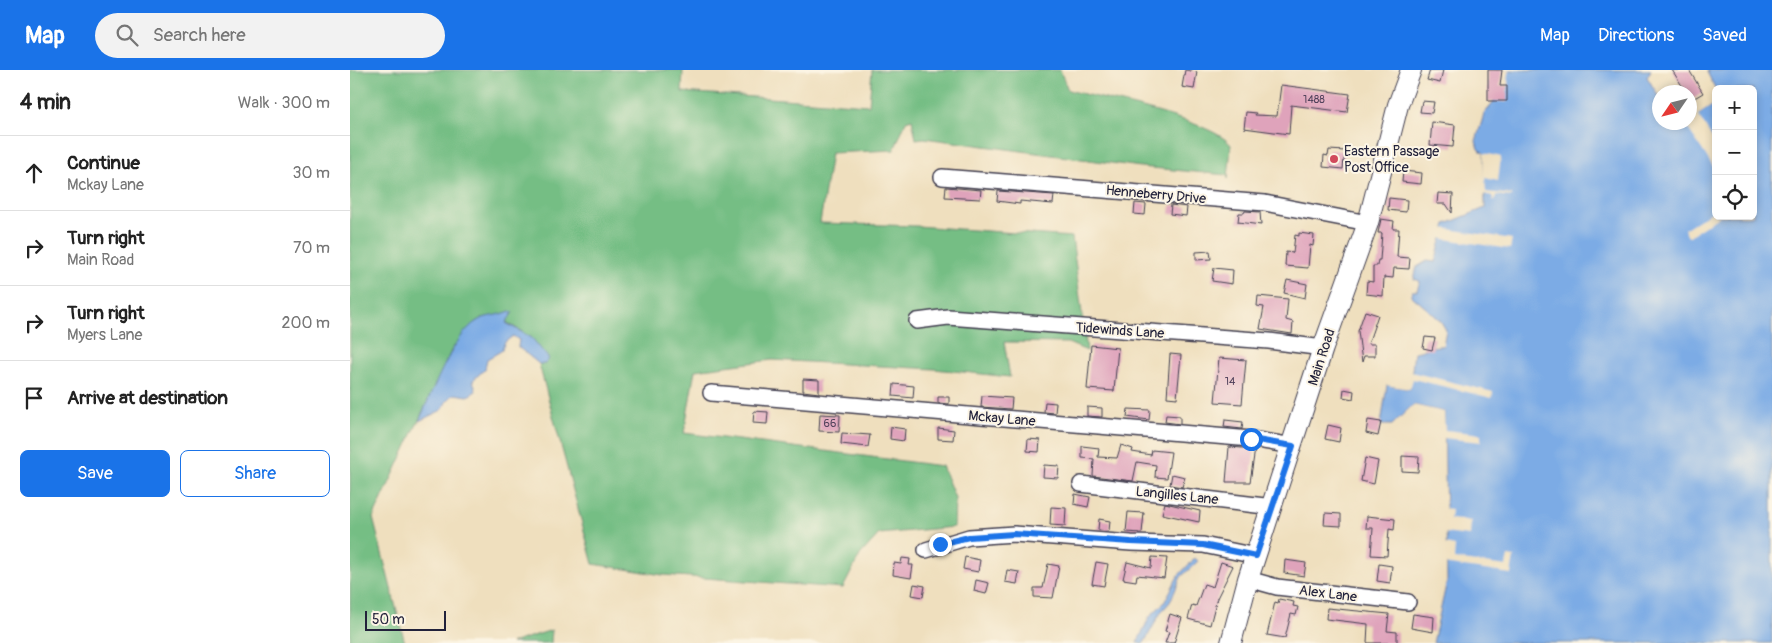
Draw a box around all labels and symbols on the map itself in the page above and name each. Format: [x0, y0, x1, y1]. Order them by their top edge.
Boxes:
north arrow [1652, 85, 1697, 130]
house number: 1488 [1303, 93, 1325, 106]
place label: Eastern Passage Post Office [1344, 143, 1439, 176]
marker: Eastern Passage Post Office [1328, 153, 1340, 165]
street label: Henneberry Drive [1105, 182, 1207, 207]
street label: Tidewinds Lane [1075, 319, 1165, 342]
street label: Main Road [1304, 326, 1339, 388]
house number: 14 [1225, 375, 1236, 388]
street label: Mckay Lane [968, 407, 1036, 430]
house number: 66 [824, 417, 836, 430]
route start [1240, 428, 1263, 451]
street label: Langilles Lane [1135, 483, 1219, 508]
route end [929, 533, 952, 556]
street label: Alex Lane [1298, 582, 1358, 605]
scale bar [365, 608, 446, 631]

